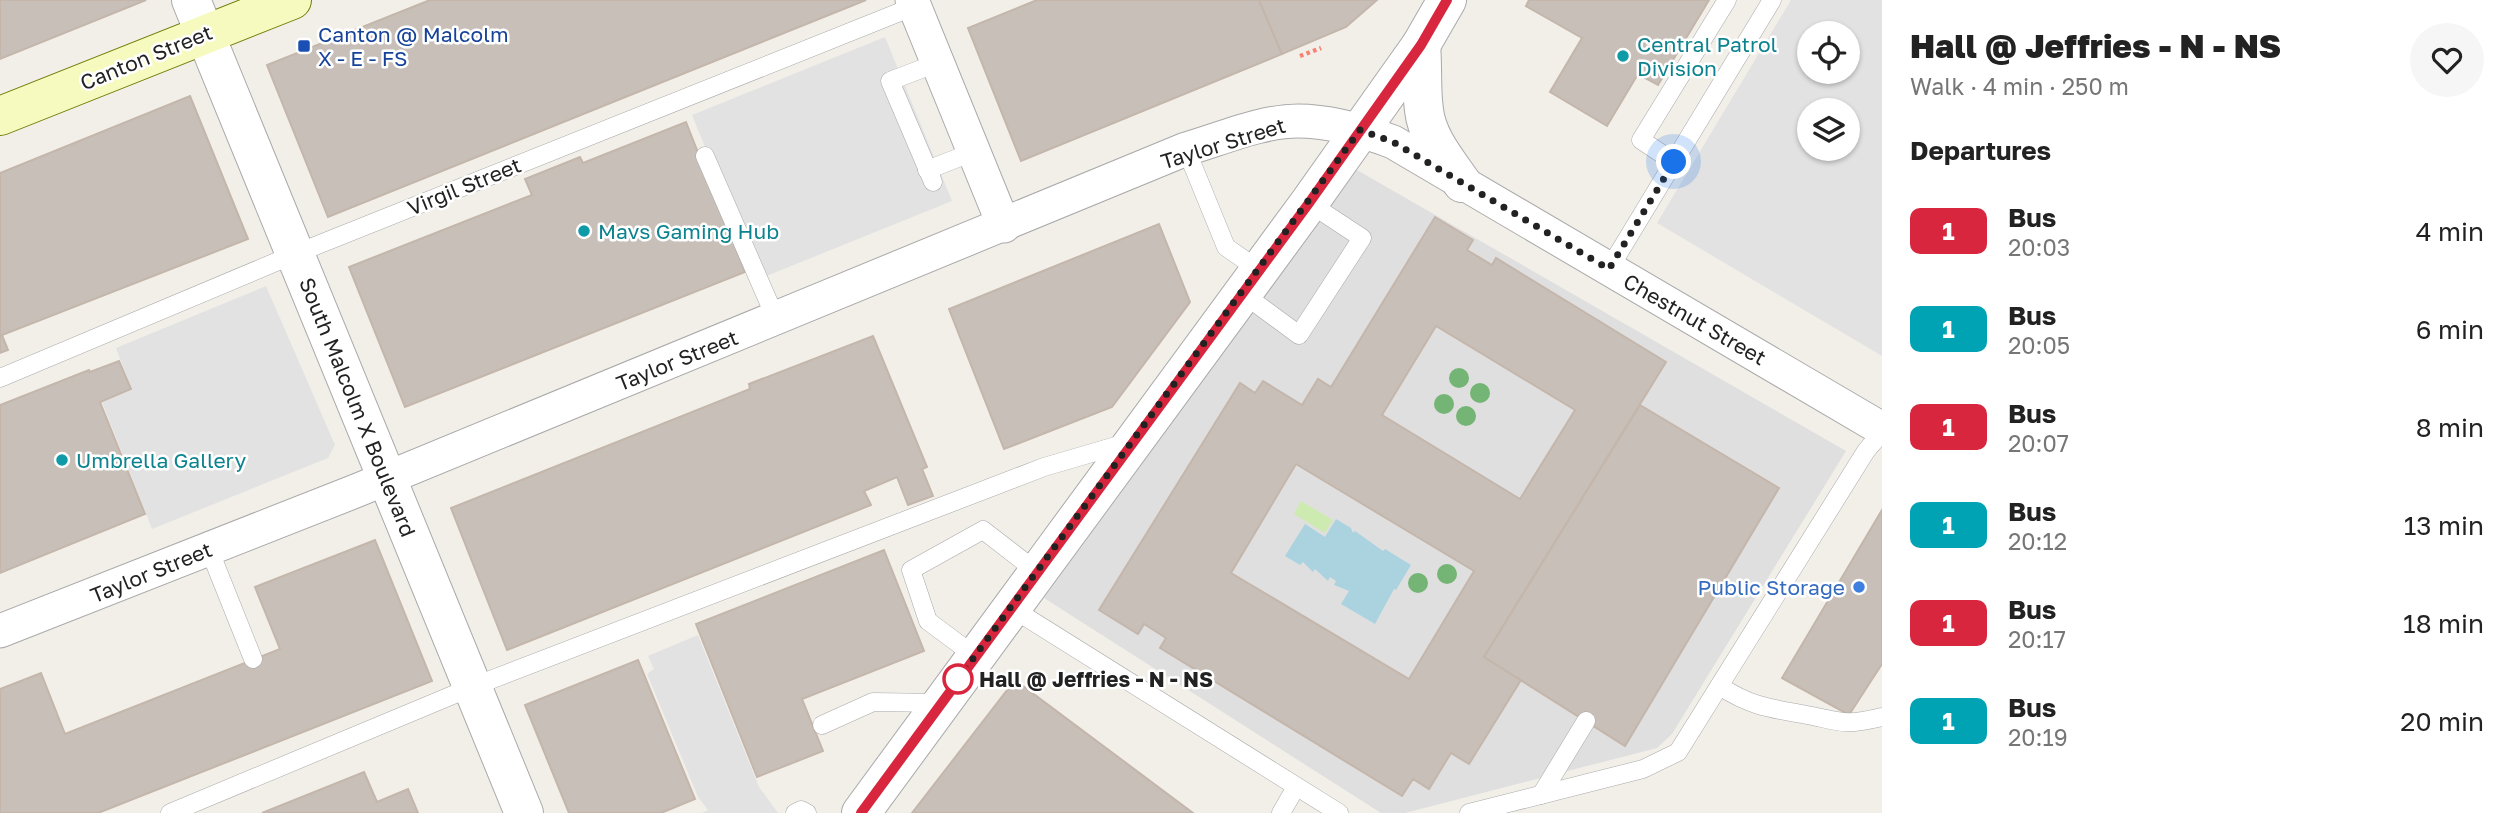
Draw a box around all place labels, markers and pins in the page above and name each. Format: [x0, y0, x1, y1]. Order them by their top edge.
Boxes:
place label: Canton @ Malcolm X - E - FS [318, 21, 508, 71]
place label: Central Patrol Division [1637, 31, 1777, 81]
marker: Canton @ Malcolm X - E - FS [296, 38, 312, 54]
marker: Central Patrol Division [1615, 48, 1631, 64]
place label: Mavs Gaming Hub [598, 218, 779, 244]
marker: Mavs Gaming Hub [576, 223, 592, 239]
place label: Umbrella Gallery [76, 447, 246, 473]
marker: Umbrella Gallery [54, 452, 70, 468]
place label: Public Storage [1698, 574, 1845, 600]
marker: Public Storage [1851, 579, 1867, 595]
marker: Hall @ Jeffries - N - NS [943, 664, 973, 694]
place label: Hall @ Jeffries - N - NS [979, 666, 1213, 692]

